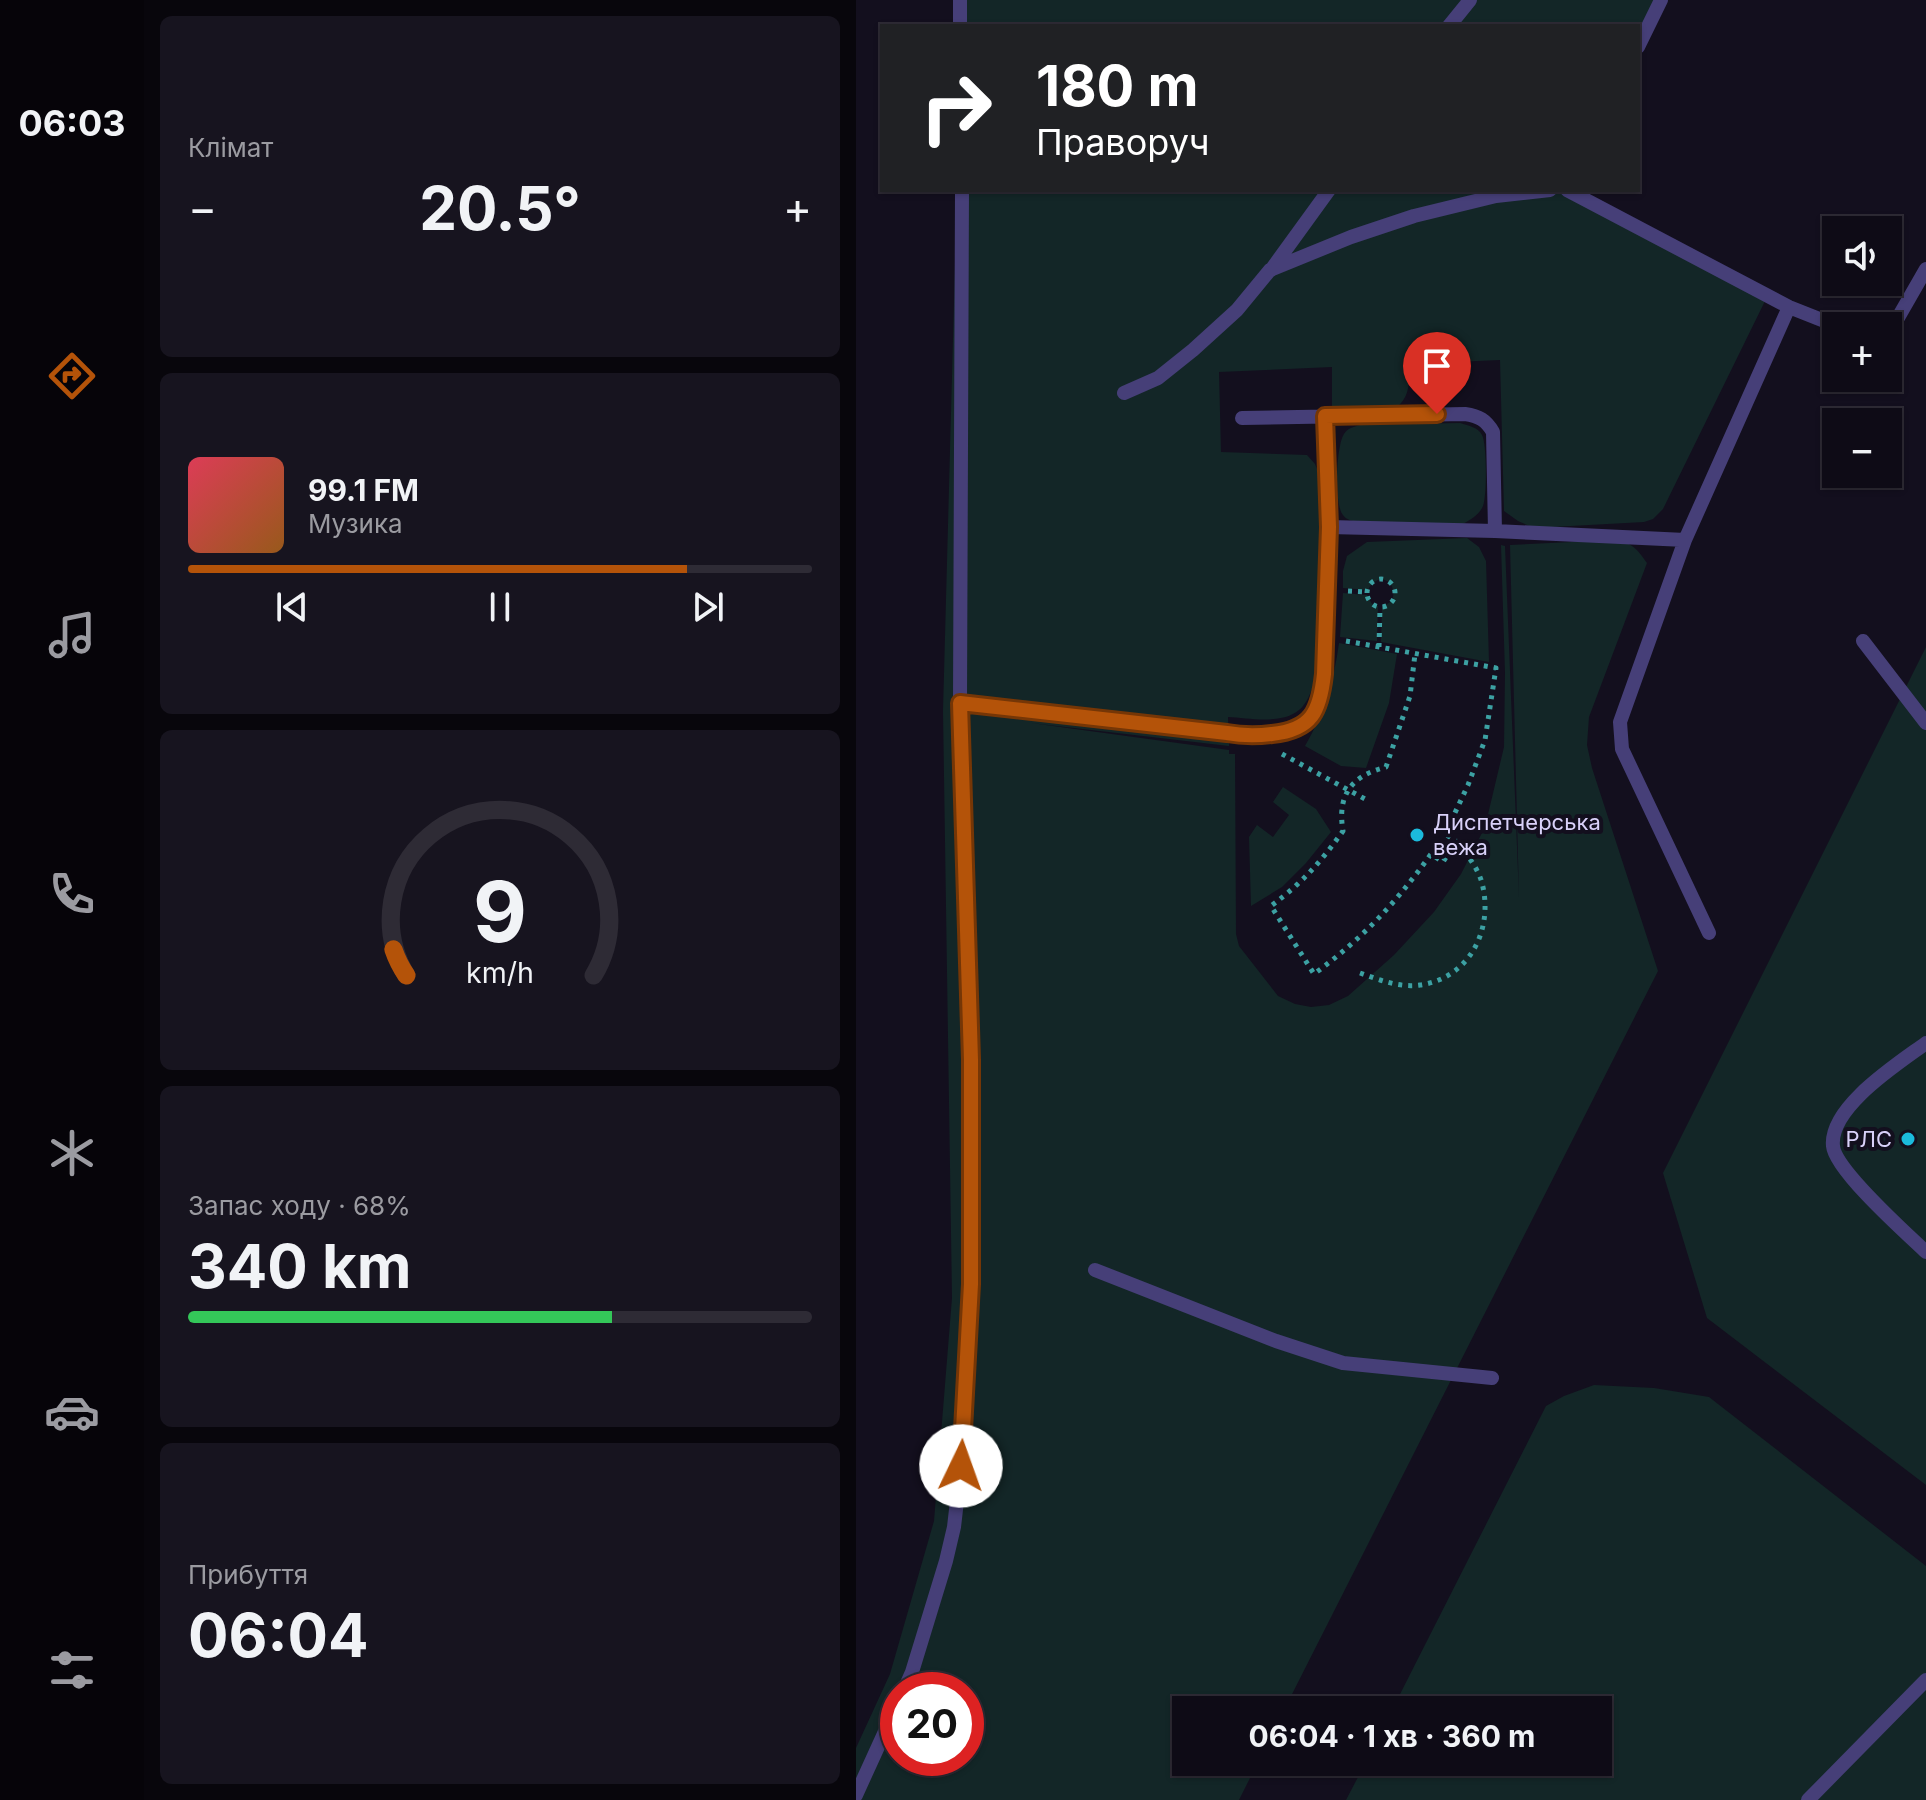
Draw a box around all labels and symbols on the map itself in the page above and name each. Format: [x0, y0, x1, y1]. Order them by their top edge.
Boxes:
pin [1403, 332, 1471, 414]
place label: Диспетчерська вежа [1433, 809, 1601, 860]
marker: Диспетчерська вежа [1408, 826, 1426, 844]
place label: РЛС [1845, 1126, 1892, 1152]
marker: РЛС [1899, 1130, 1917, 1148]
position arrow [919, 1424, 1003, 1508]
speed limit sign: 20 [880, 1672, 984, 1776]

